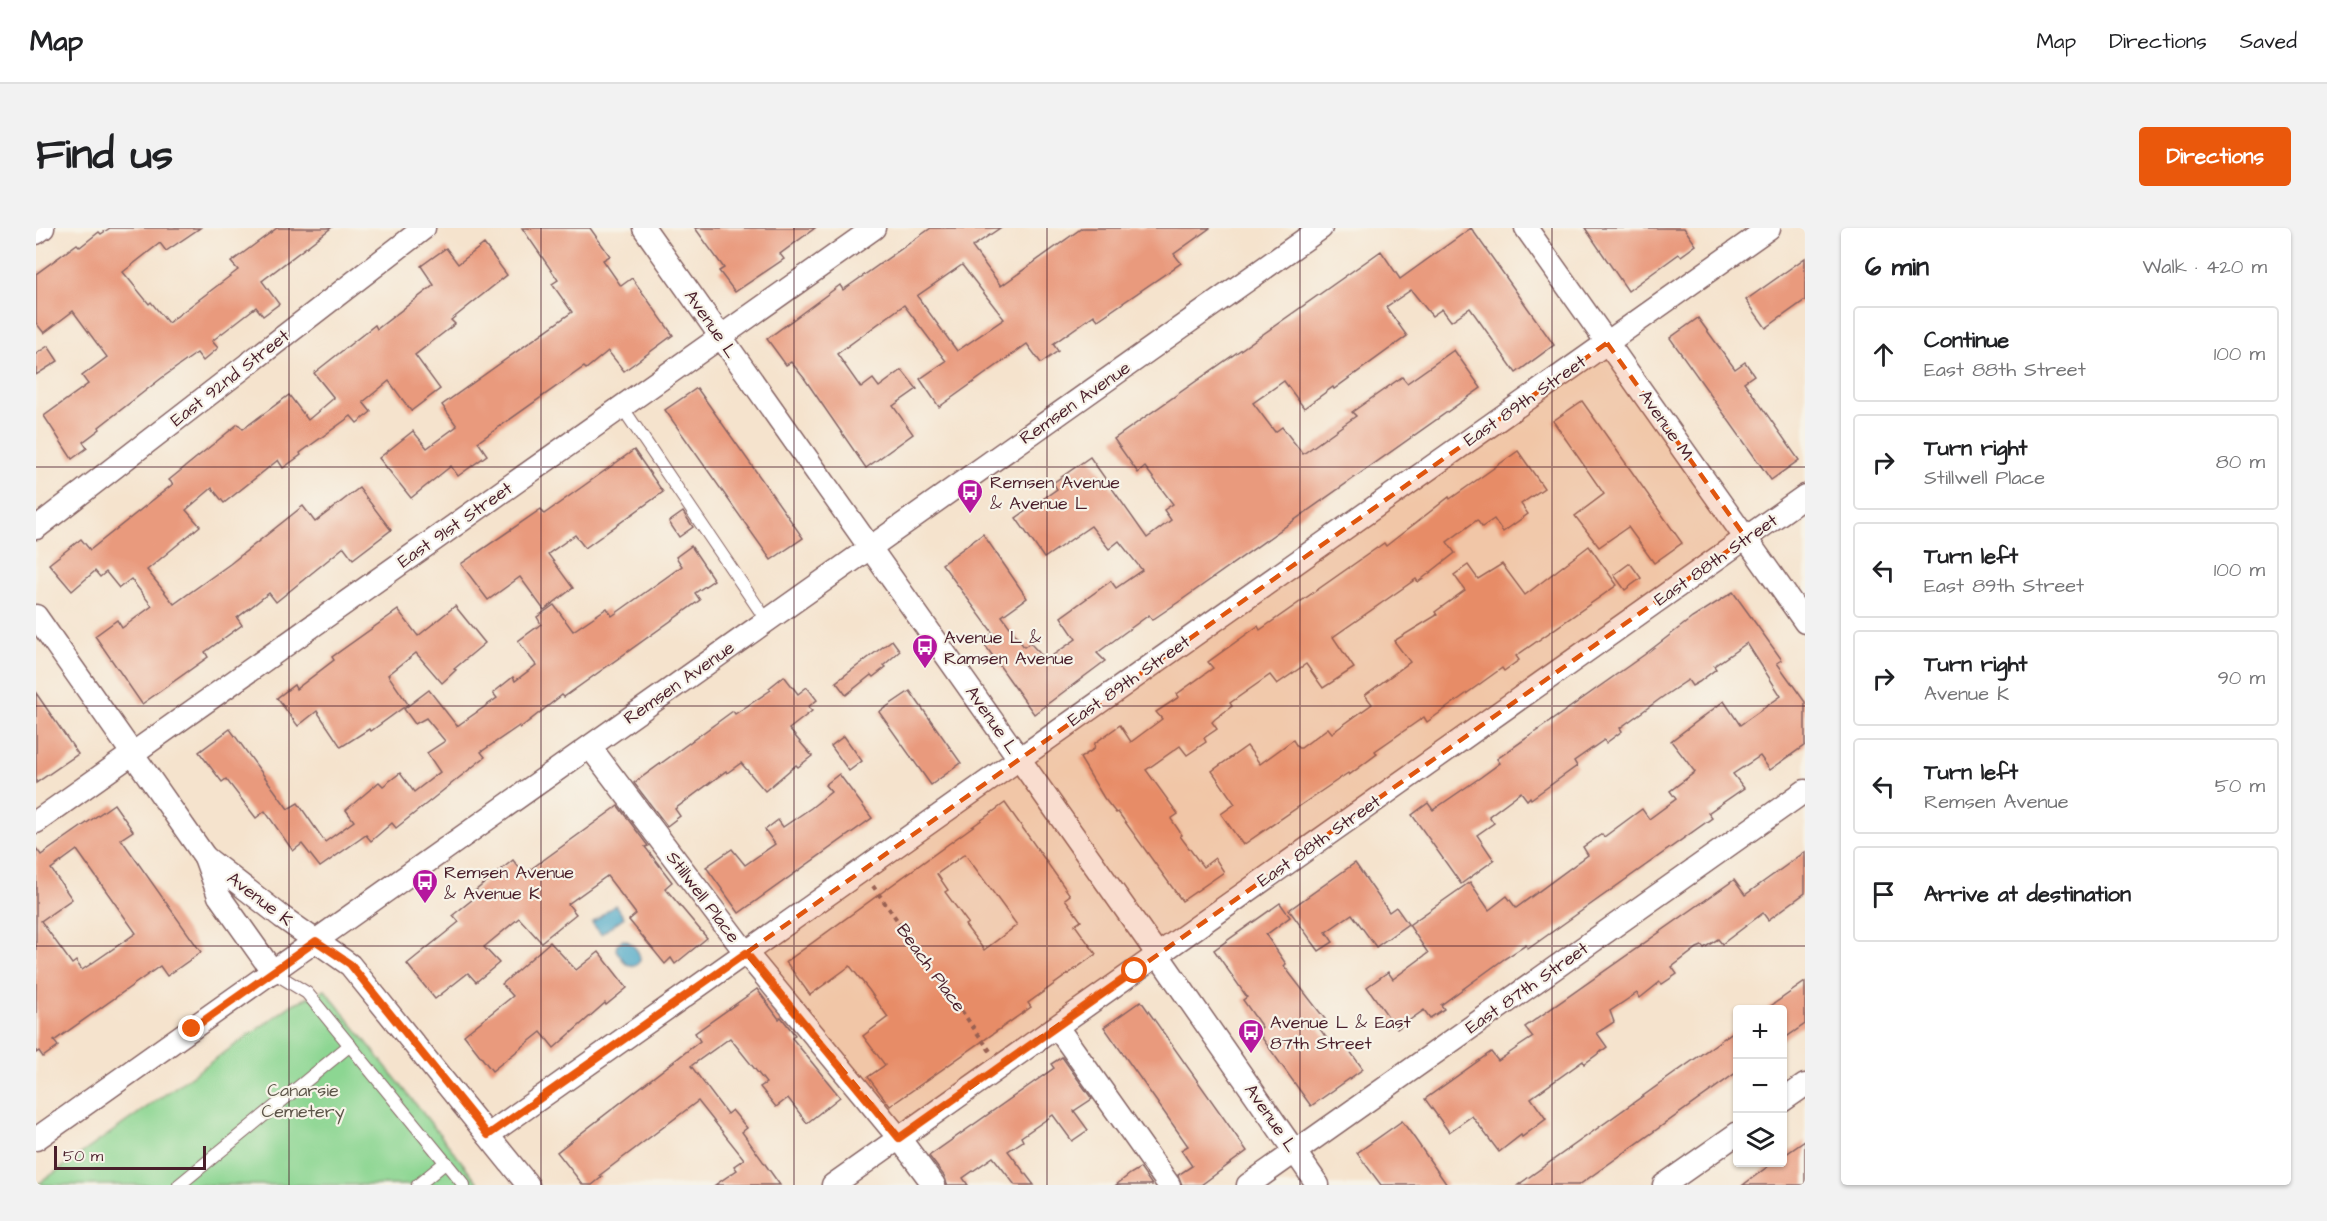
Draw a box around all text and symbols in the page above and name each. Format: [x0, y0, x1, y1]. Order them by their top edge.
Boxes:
text: Map [30, 22, 83, 61]
text: Map [2036, 27, 2076, 56]
text: Directions [2109, 27, 2207, 56]
text: Saved [2240, 27, 2297, 56]
text: Find us [36, 127, 173, 185]
button: Directions [2139, 127, 2291, 186]
text: 6 min [1865, 249, 1929, 285]
text: Walk · 420 m [2143, 253, 2267, 281]
street label: Avenue L [678, 285, 744, 364]
street label: East 92nd Street [165, 323, 295, 432]
text: Continue [1924, 325, 2009, 356]
icon: ahead [1867, 338, 1900, 371]
text: 100 m [2214, 340, 2265, 368]
street label: East 89th Street [1459, 349, 1592, 453]
street label: Remsen Avenue [1015, 355, 1136, 451]
text: East 88th Street [1924, 356, 2086, 384]
street label: Avenue M [1633, 385, 1699, 465]
text: Turn right [1924, 433, 2027, 464]
icon: right [1867, 446, 1900, 479]
text: 80 m [2216, 448, 2265, 476]
text: Stillwell Place [1924, 464, 2045, 492]
place label: Remsen Avenue & Avenue L [990, 470, 1120, 516]
street label: East 91st Street [393, 476, 518, 574]
bus stop icon: Remsen Avenue & Avenue L [955, 477, 985, 515]
street label: East 88th Street [1649, 508, 1783, 612]
text: Turn left [1924, 541, 2018, 572]
icon: left [1867, 554, 1900, 587]
text: 100 m [2214, 556, 2265, 584]
text: East 89th Street [1924, 572, 2084, 600]
place label: Avenue L & Ramsen Avenue [944, 625, 1074, 671]
street label: East 89th Street [1063, 629, 1196, 733]
bus stop icon: Avenue L & Ramsen Avenue [910, 632, 940, 670]
street label: Remsen Avenue [619, 635, 740, 731]
text: Turn right [1924, 649, 2027, 680]
icon: right [1867, 662, 1900, 695]
text: 90 m [2217, 664, 2265, 692]
text: Avenue K [1924, 680, 2009, 708]
street label: Avenue L [959, 681, 1025, 760]
text: Turn left [1924, 757, 2018, 788]
icon: left [1867, 770, 1900, 803]
text: 50 m [2215, 772, 2265, 800]
text: Remsen Avenue [1924, 788, 2069, 816]
street label: East 88th Street [1252, 789, 1386, 893]
street label: Stillwell Place [660, 846, 746, 948]
place label: Remsen Avenue & Avenue K [444, 860, 574, 906]
street label: Avenue K [222, 866, 298, 932]
bus stop icon: Remsen Avenue & Avenue K [410, 867, 440, 905]
icon: arrive [1867, 878, 1900, 911]
text: Arrive at destination [1924, 879, 2131, 910]
street label: Beach Place [890, 919, 972, 1018]
street label: East 87th Street [1460, 936, 1594, 1040]
route start [1121, 957, 1147, 983]
map controls [1733, 1005, 1787, 1167]
button: + [1733, 1005, 1787, 1059]
place label: Avenue L & East 87th Street [1270, 1010, 1411, 1056]
route end [178, 1015, 204, 1041]
bus stop icon: Avenue L & East 87th Street [1236, 1017, 1266, 1055]
button: − [1733, 1059, 1787, 1113]
park label: Canarsie Cemetery [261, 1078, 345, 1125]
street label: Avenue L [1238, 1079, 1304, 1158]
button: layers [1733, 1113, 1787, 1167]
scale bar [54, 1143, 206, 1170]
text: 50 m [63, 1145, 103, 1167]

